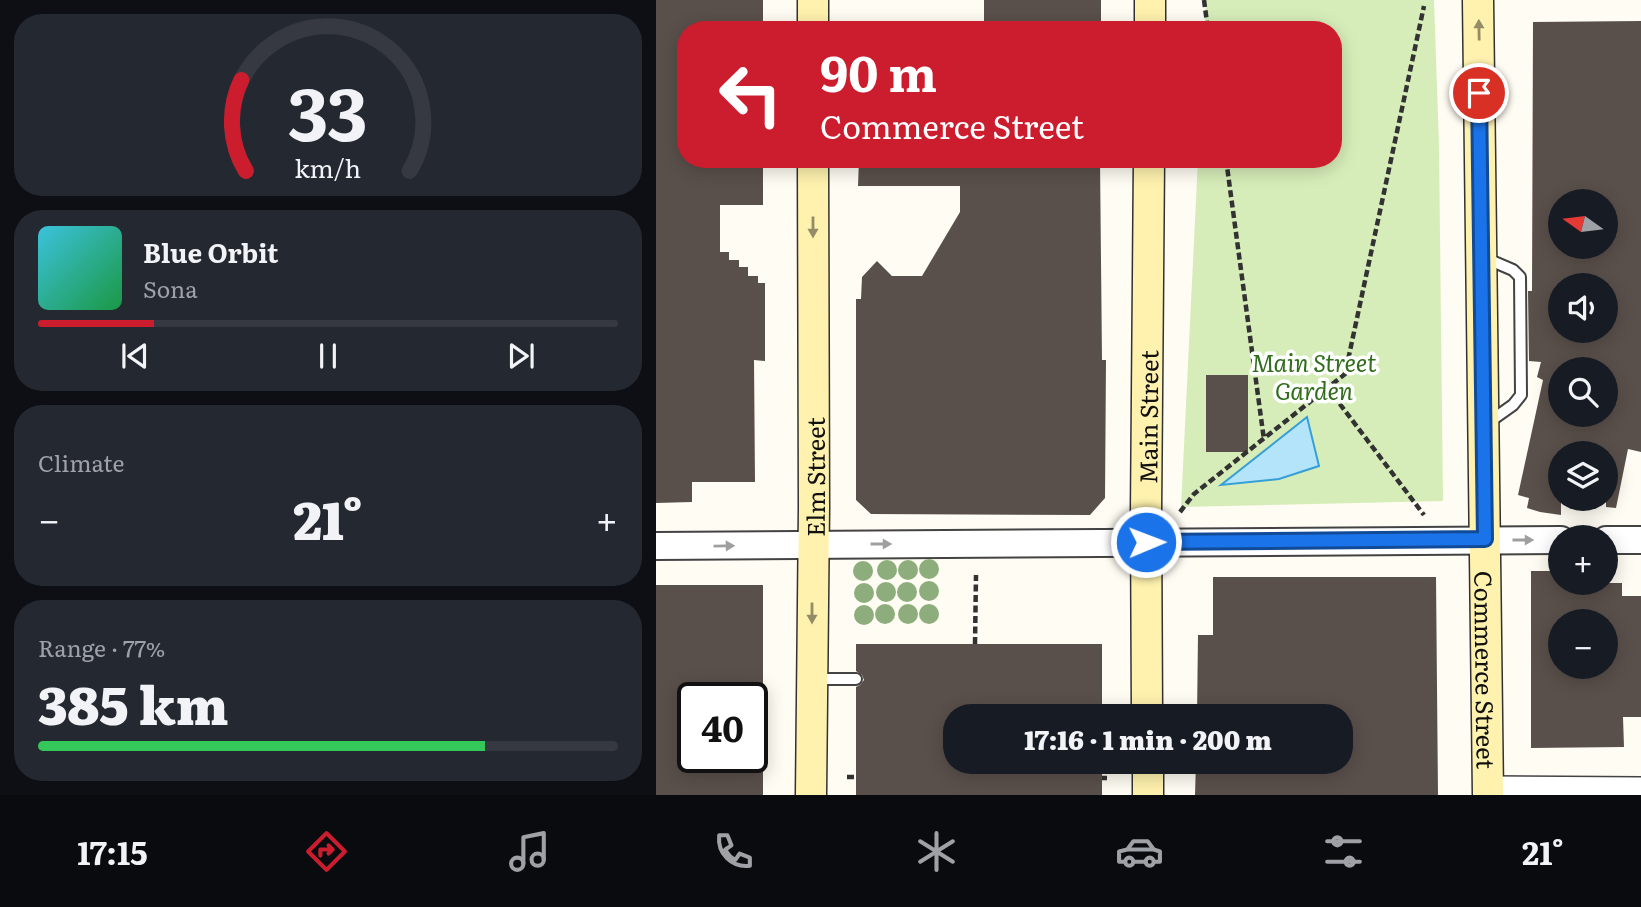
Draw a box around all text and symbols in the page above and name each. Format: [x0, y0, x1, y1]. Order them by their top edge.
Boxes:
one-way arrow [1473, 19, 1484, 41]
text: 90 m [820, 34, 937, 107]
icon: left [705, 49, 796, 140]
text: 33 [288, 55, 368, 163]
pin [1449, 63, 1509, 123]
icon: arrive [1460, 74, 1498, 112]
text: Commerce Street [820, 101, 1084, 149]
text: km/h [295, 149, 361, 186]
north arrow [1548, 189, 1618, 259]
map controls [1548, 189, 1618, 679]
one-way arrow [807, 217, 819, 239]
text: Blue Orbit [143, 232, 278, 271]
text: Sona [143, 271, 198, 305]
button: sound [1548, 273, 1618, 343]
icon: previous [116, 337, 154, 375]
icon: pause [309, 337, 347, 375]
icon: next [502, 337, 540, 375]
park label: Main Street Garden [1251, 344, 1377, 407]
street label: Main Street [1129, 350, 1165, 484]
button: search [1548, 357, 1618, 427]
street label: Elm Street [796, 417, 832, 537]
button: layers [1548, 441, 1618, 511]
text: Climate [38, 445, 124, 479]
text: 21° [293, 479, 363, 556]
text: − [38, 489, 60, 546]
text: + [596, 489, 618, 546]
position arrow [1109, 505, 1183, 579]
button: + [1548, 525, 1618, 595]
one-way arrow [1512, 534, 1534, 546]
one-way arrow [870, 538, 892, 550]
one-way arrow [713, 540, 735, 552]
street label: Commerce Street [1468, 571, 1505, 769]
one-way arrow [806, 602, 818, 624]
button: − [1548, 609, 1618, 679]
text: Range · 77% [38, 630, 165, 664]
text: 385 km [38, 664, 229, 741]
speed limit sign: 40 [677, 682, 768, 773]
text: 17:16 · 1 min · 200 m [1024, 719, 1272, 758]
text: 17:15 [77, 827, 148, 875]
icon: directions [302, 827, 351, 876]
icon: music [505, 827, 554, 876]
icon: phone [709, 827, 758, 876]
icon: climate [912, 827, 961, 876]
icon: car [1115, 827, 1164, 876]
icon: filters [1319, 827, 1368, 876]
text: 21° [1522, 827, 1564, 875]

